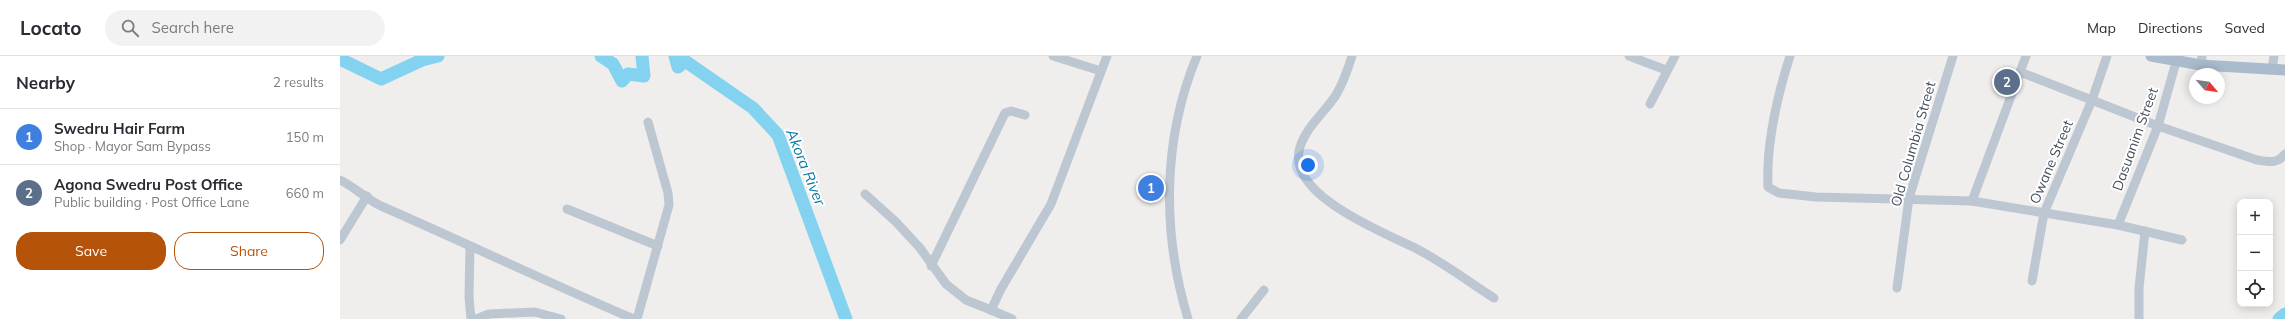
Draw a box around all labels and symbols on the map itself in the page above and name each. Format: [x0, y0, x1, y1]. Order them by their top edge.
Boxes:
pin: 2 [1994, 67, 2020, 97]
north arrow [2189, 68, 2225, 104]
street label: Old Columbia Street [1887, 79, 1940, 209]
street label: Dasuanim Street [2108, 85, 2162, 193]
street label: Owane Street [2025, 117, 2077, 207]
water label: Akora River [782, 125, 830, 209]
your location [1298, 155, 1318, 175]
pin: 1 [1138, 173, 1164, 203]

